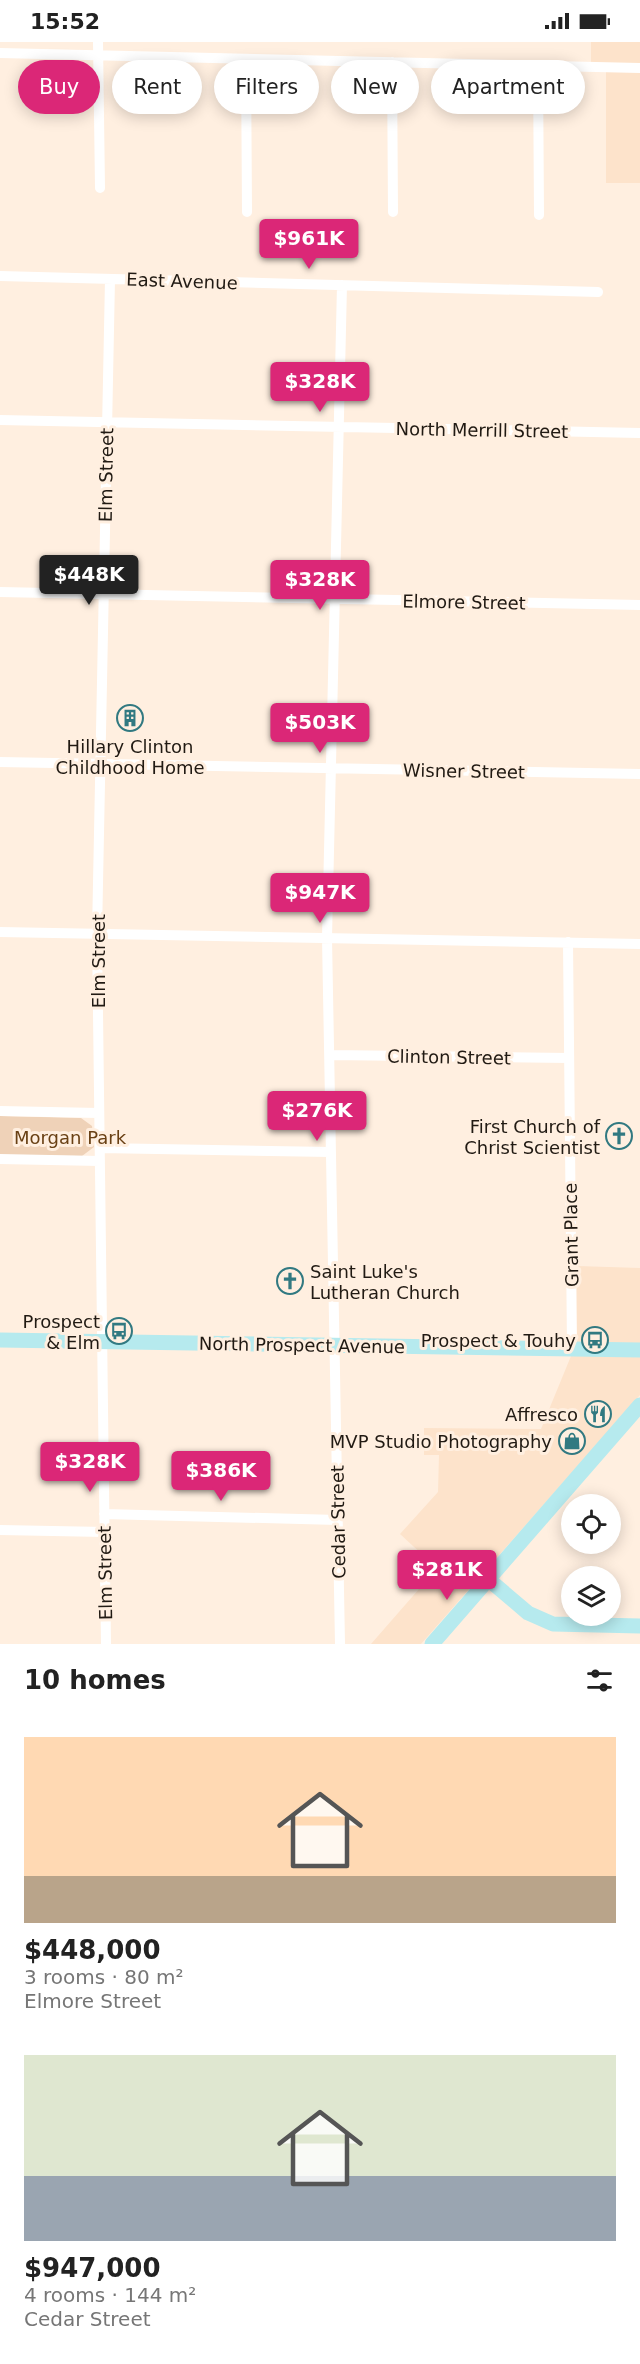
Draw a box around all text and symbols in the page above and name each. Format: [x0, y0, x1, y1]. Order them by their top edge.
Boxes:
text: 15:52 [30, 9, 100, 34]
chip: Buy [18, 60, 100, 114]
chip: Rent [112, 60, 202, 114]
chip: Filters [214, 60, 319, 114]
chip: New [331, 60, 419, 114]
chip: Apartment [431, 60, 585, 114]
pin: $961K [267, 219, 351, 270]
text: $961K [273, 226, 345, 250]
street label: East Avenue [126, 269, 238, 293]
pin: $328K [278, 362, 362, 413]
text: $328K [284, 369, 356, 393]
street label: North Merrill Street [396, 418, 568, 442]
street label: Elm Street [95, 428, 117, 522]
pin: $448K [47, 555, 131, 606]
pin: $328K [278, 560, 362, 611]
text: $448K [53, 562, 125, 586]
text: $328K [284, 567, 356, 591]
street label: Elmore Street [402, 590, 526, 614]
building icon: Hillary Clinton Childhood Home [115, 703, 145, 733]
pin: $503K [278, 703, 362, 754]
text: $503K [284, 710, 356, 734]
place label: Hillary Clinton Childhood Home [55, 736, 205, 778]
street label: Wisner Street [403, 759, 525, 783]
pin: $947K [278, 873, 362, 924]
text: $947K [284, 880, 356, 904]
street label: Elm Street [88, 914, 109, 1008]
street label: Clinton Street [387, 1045, 511, 1069]
pin: $276K [275, 1091, 359, 1142]
text: $276K [281, 1098, 353, 1122]
place label: First Church of Christ Scientist [464, 1116, 601, 1158]
church icon: First Church of Christ Scientist [604, 1121, 634, 1151]
park label: Morgan Park [14, 1127, 127, 1148]
street label: Grant Place [560, 1183, 582, 1287]
place label: Saint Luke's Lutheran Church [310, 1261, 460, 1303]
church icon: Saint Luke's Lutheran Church [275, 1266, 305, 1296]
place label: Prospect & Elm [23, 1311, 100, 1353]
bus stop icon: Prospect & Elm [104, 1316, 134, 1346]
bus stop icon: Prospect & Touhy [580, 1325, 610, 1355]
place label: Prospect & Touhy [421, 1330, 576, 1351]
street label: North Prospect Avenue [199, 1333, 405, 1357]
restaurant icon: Affresco [583, 1399, 613, 1429]
place label: Affresco [505, 1404, 578, 1425]
shop icon: MVP Studio Photography [557, 1426, 587, 1456]
place label: MVP Studio Photography [330, 1431, 552, 1452]
pin: $328K [48, 1442, 132, 1493]
text: $328K [54, 1449, 126, 1473]
pin: $386K [179, 1451, 263, 1502]
text: $386K [185, 1458, 257, 1482]
street label: Cedar Street [327, 1465, 349, 1579]
map controls [561, 1494, 621, 1626]
button: locate [561, 1494, 621, 1554]
street label: Elm Street [94, 1526, 116, 1620]
pin: $281K [405, 1550, 489, 1601]
text: $281K [411, 1557, 483, 1581]
button: layers [561, 1566, 621, 1626]
icon: filters [583, 1664, 616, 1697]
text: 10 homes [24, 1665, 166, 1695]
icon: home [266, 1776, 374, 1884]
text: $448,000 [24, 1935, 161, 1965]
text: 3 rooms · 80 m² [24, 1965, 184, 1989]
text: Elmore Street [24, 1989, 161, 2013]
icon: home [266, 2094, 374, 2202]
text: $947,000 [24, 2253, 161, 2283]
text: 4 rooms · 144 m² [24, 2283, 196, 2307]
text: Cedar Street [24, 2307, 151, 2331]

